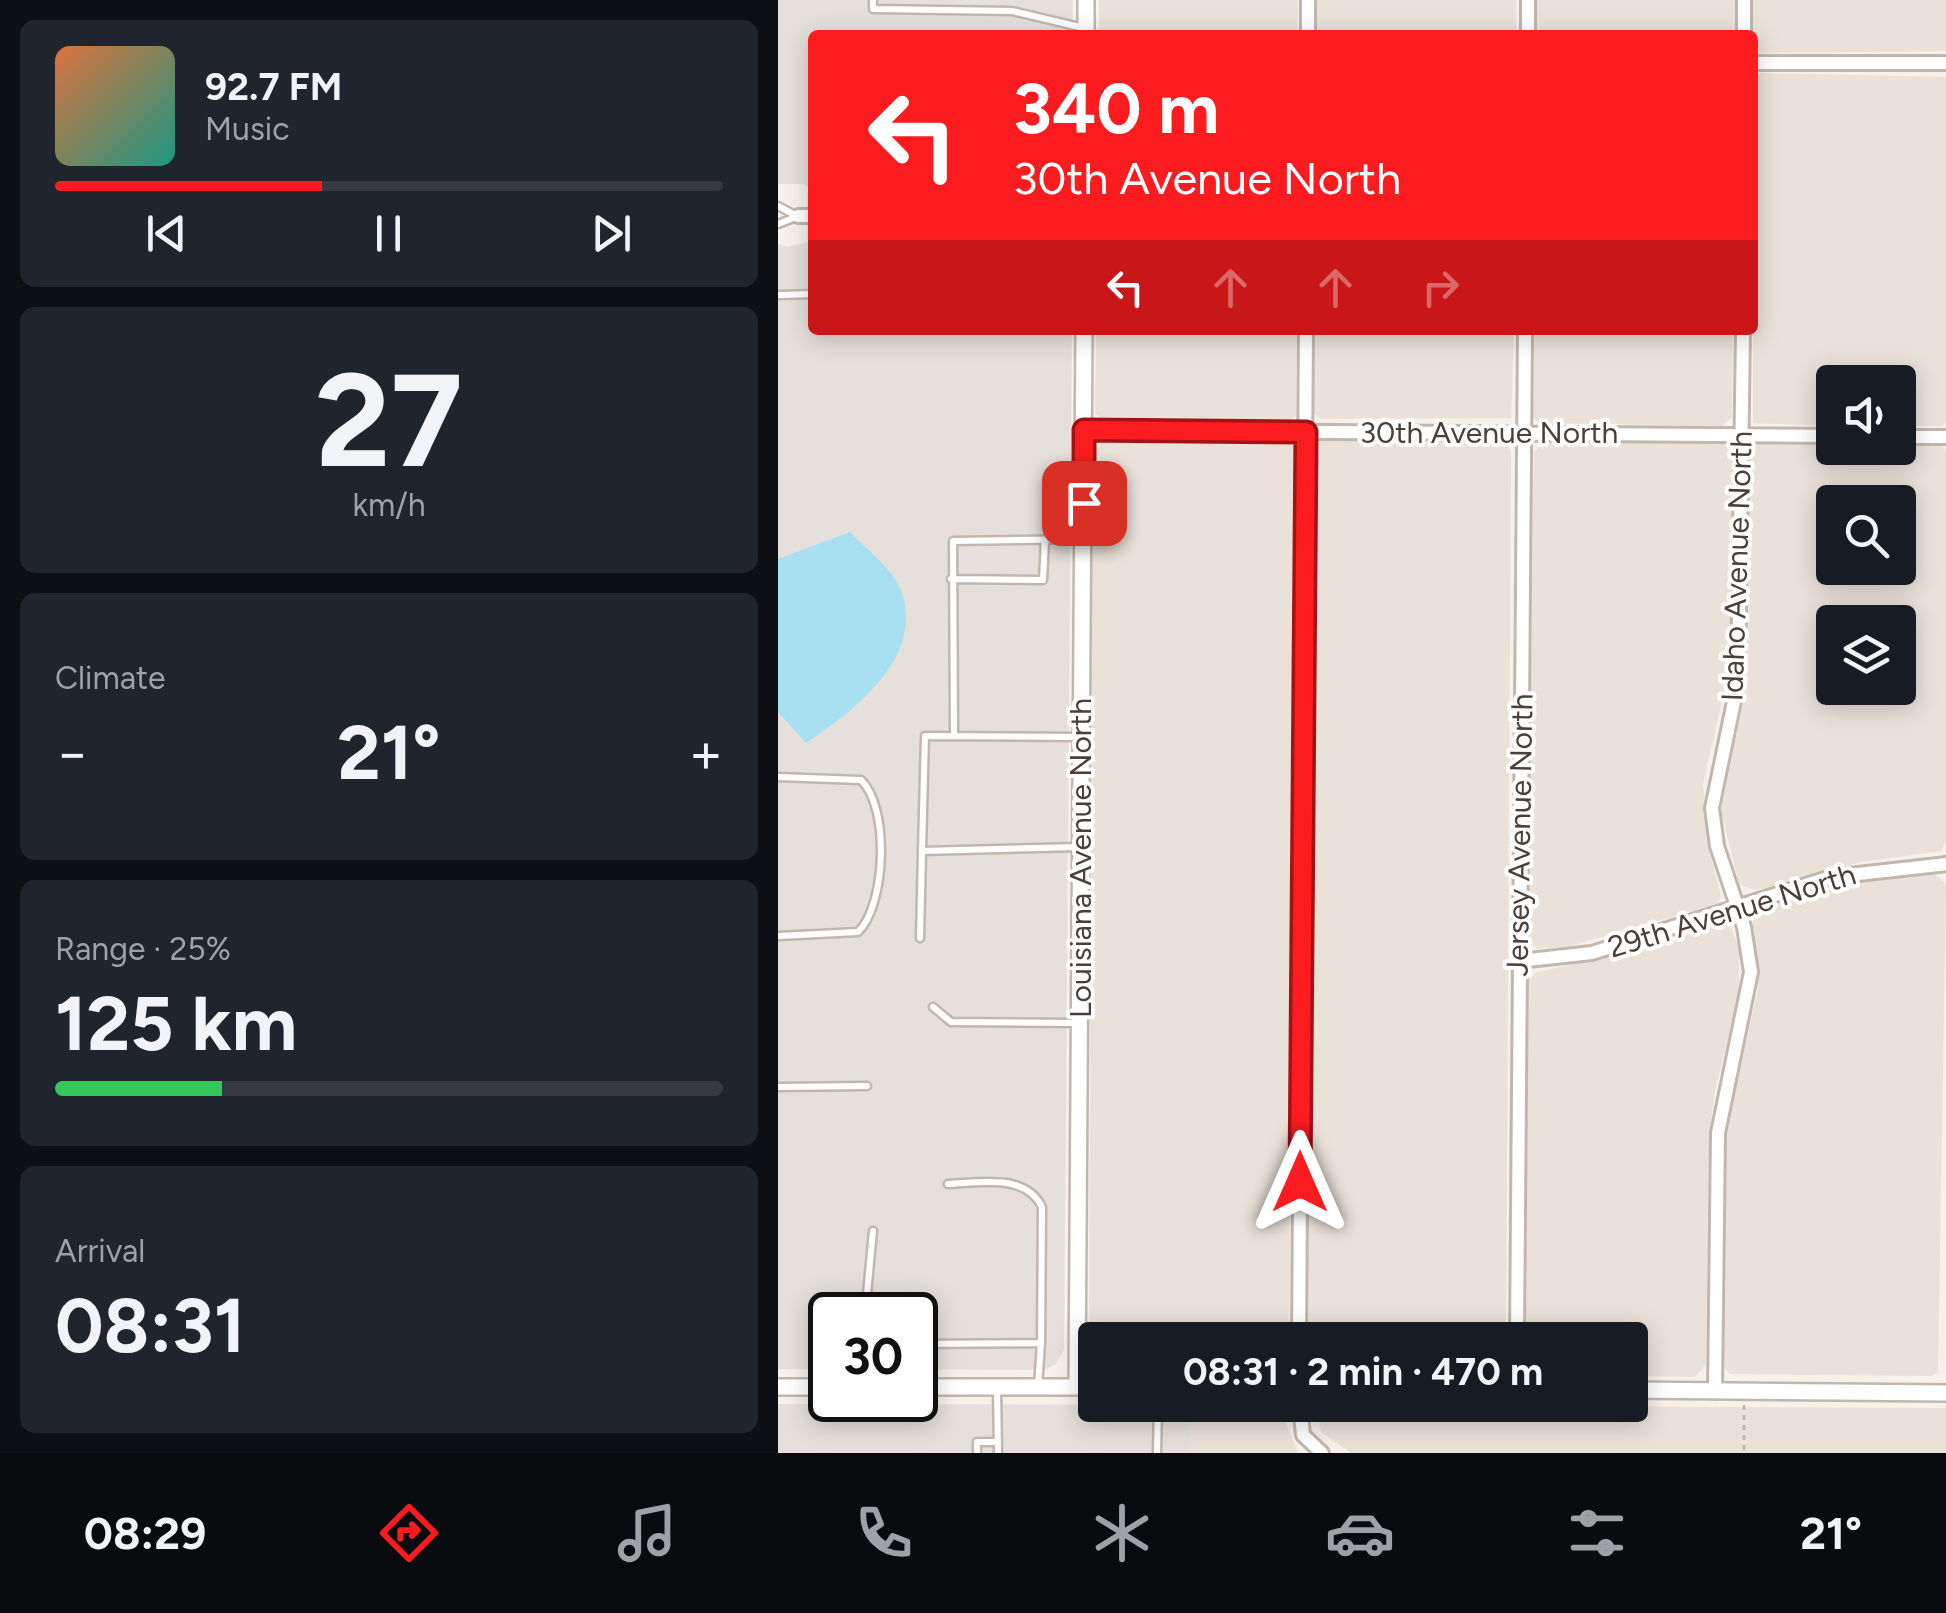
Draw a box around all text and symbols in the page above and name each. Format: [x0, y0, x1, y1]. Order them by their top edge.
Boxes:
text: 92.7 FM [205, 64, 342, 110]
text: 340 m [1013, 66, 1219, 151]
icon: left [848, 70, 978, 200]
text: Music [205, 110, 290, 148]
text: 30th Avenue North [1013, 151, 1401, 205]
icon: previous [139, 206, 194, 261]
icon: pause [361, 206, 416, 261]
icon: next [584, 206, 639, 261]
icon: left [1098, 260, 1153, 315]
icon: ahead [1203, 260, 1258, 315]
icon: ahead [1308, 260, 1363, 315]
icon: right [1413, 260, 1468, 315]
text: 27 [315, 343, 463, 499]
map controls [1816, 365, 1916, 705]
button: sound [1816, 365, 1916, 465]
street label: 30th Avenue North [1360, 414, 1618, 451]
street label: Idaho Avenue North [1713, 430, 1760, 702]
pin [1042, 461, 1127, 546]
icon: arrive [1057, 476, 1112, 531]
button: search [1816, 485, 1916, 585]
text: km/h [352, 486, 426, 524]
button: layers [1816, 605, 1916, 705]
text: Climate [55, 659, 166, 697]
street label: Jersey Avenue North [1499, 693, 1540, 977]
street label: Louisiana Avenue North [1062, 698, 1099, 1018]
text: 21° [337, 708, 441, 798]
text: − [55, 720, 89, 786]
text: + [689, 720, 723, 786]
street label: 29th Avenue North [1604, 855, 1860, 966]
text: Range · 25% [55, 930, 231, 968]
text: 125 km [55, 979, 297, 1069]
position arrow [1248, 1130, 1352, 1234]
text: Arrival [55, 1232, 145, 1270]
text: 08:31 [55, 1281, 245, 1371]
speed limit sign: 30 [808, 1292, 938, 1422]
text: 08:31 · 2 min · 470 m [1183, 1349, 1543, 1395]
icon: directions [374, 1498, 444, 1568]
icon: music [612, 1498, 682, 1568]
icon: phone [849, 1498, 919, 1568]
icon: climate [1087, 1498, 1157, 1568]
icon: car [1325, 1498, 1395, 1568]
icon: filters [1562, 1498, 1632, 1568]
text: 08:29 [84, 1506, 206, 1560]
text: 21° [1800, 1506, 1862, 1560]

